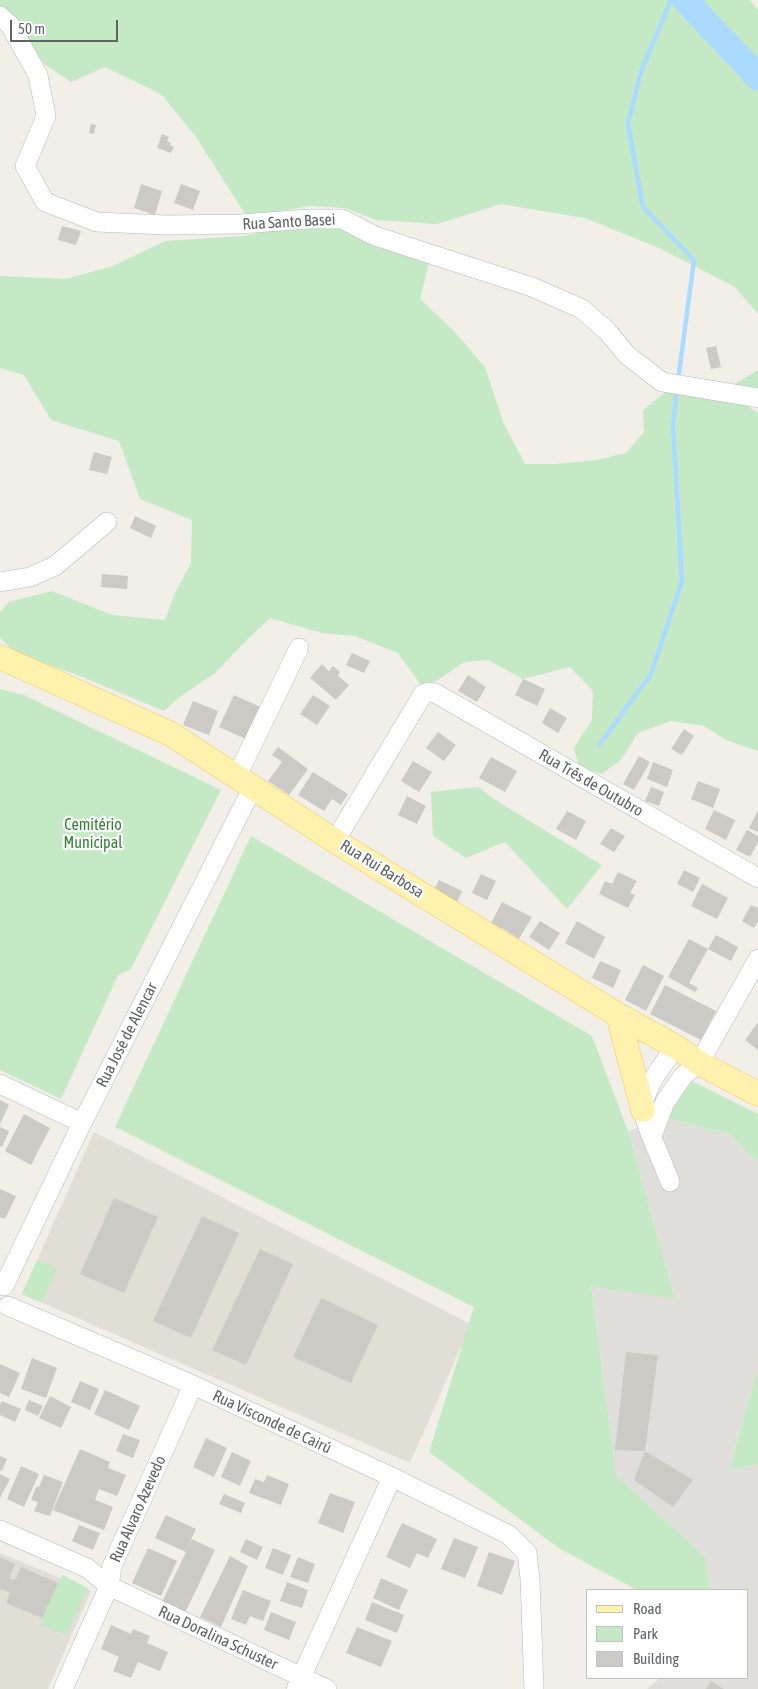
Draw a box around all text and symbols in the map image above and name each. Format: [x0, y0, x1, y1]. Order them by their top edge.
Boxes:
scale bar [12, 10, 120, 42]
text: 50 m [18, 20, 45, 37]
street label: Rua Santo Basei [242, 210, 336, 234]
street label: Rua Três de Outubro [535, 745, 647, 821]
park label: Cemitério Municipal [64, 815, 122, 853]
street label: Rua Rui Barbosa [337, 836, 427, 902]
street label: Rua José de Alencar [92, 979, 162, 1091]
street label: Rua Visconde de Cairú [210, 1386, 334, 1458]
street label: Rua Alvaro Azevedo [106, 1453, 170, 1565]
legend [586, 1589, 748, 1679]
text: Road [633, 1600, 662, 1617]
street label: Rua Doralina Schuster [155, 1602, 281, 1674]
text: Park [633, 1625, 658, 1642]
text: Building [633, 1650, 679, 1667]

